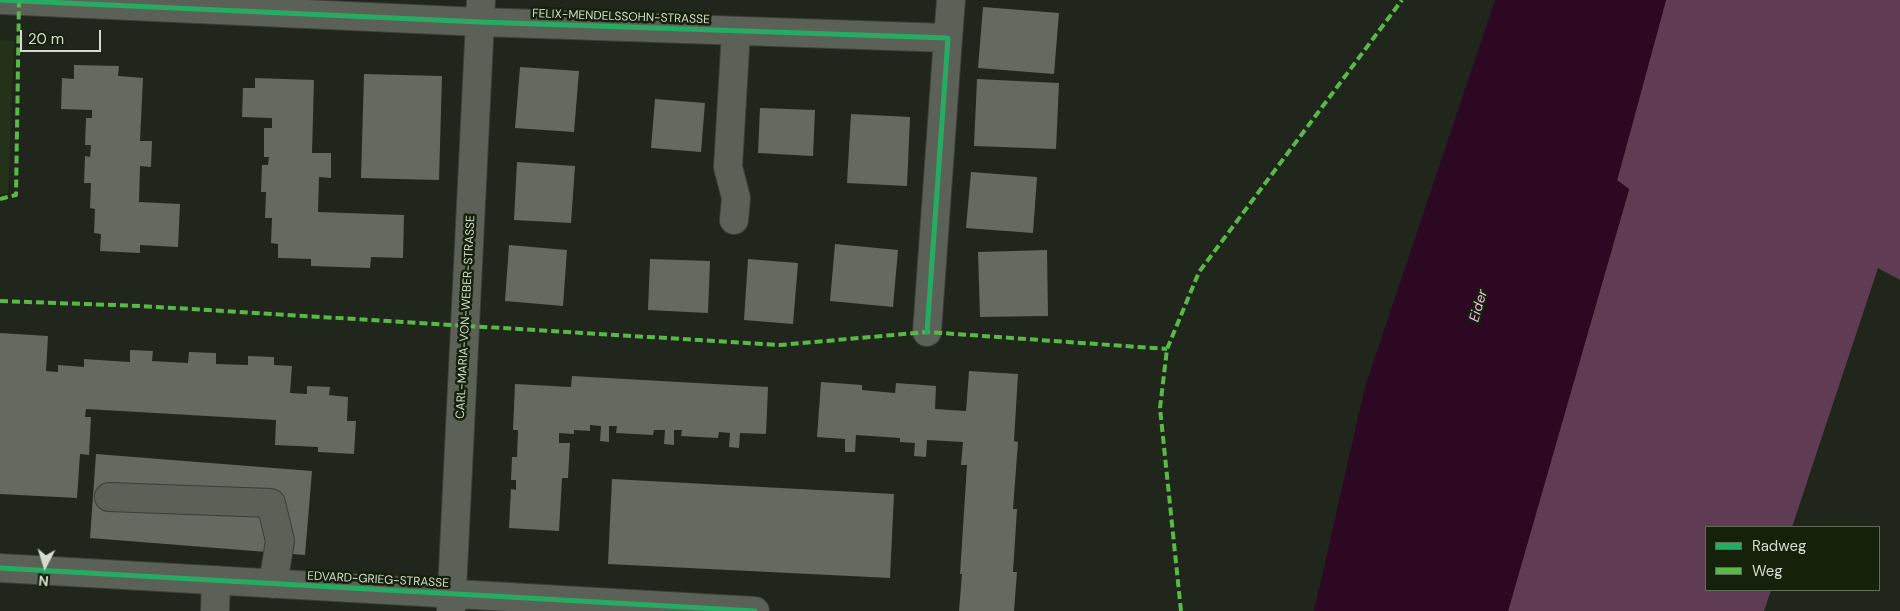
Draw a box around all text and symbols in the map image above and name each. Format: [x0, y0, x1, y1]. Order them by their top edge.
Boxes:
street label: FELIX-MENDELSSOHN-STRASSE [532, 7, 710, 27]
scale bar [22, 20, 104, 52]
text: 20 m [28, 29, 64, 49]
street label: CARL-MARIA-VON-WEBER-STRASSE [453, 215, 479, 419]
water label: Eider [1466, 288, 1492, 324]
legend [1705, 526, 1880, 591]
text: Radweg [1752, 536, 1806, 556]
north arrow [20, 541, 70, 591]
text: Weg [1752, 561, 1783, 581]
street label: EDVARD-GRIEG-STRASSE [307, 569, 449, 591]
text: N [38, 572, 50, 590]

